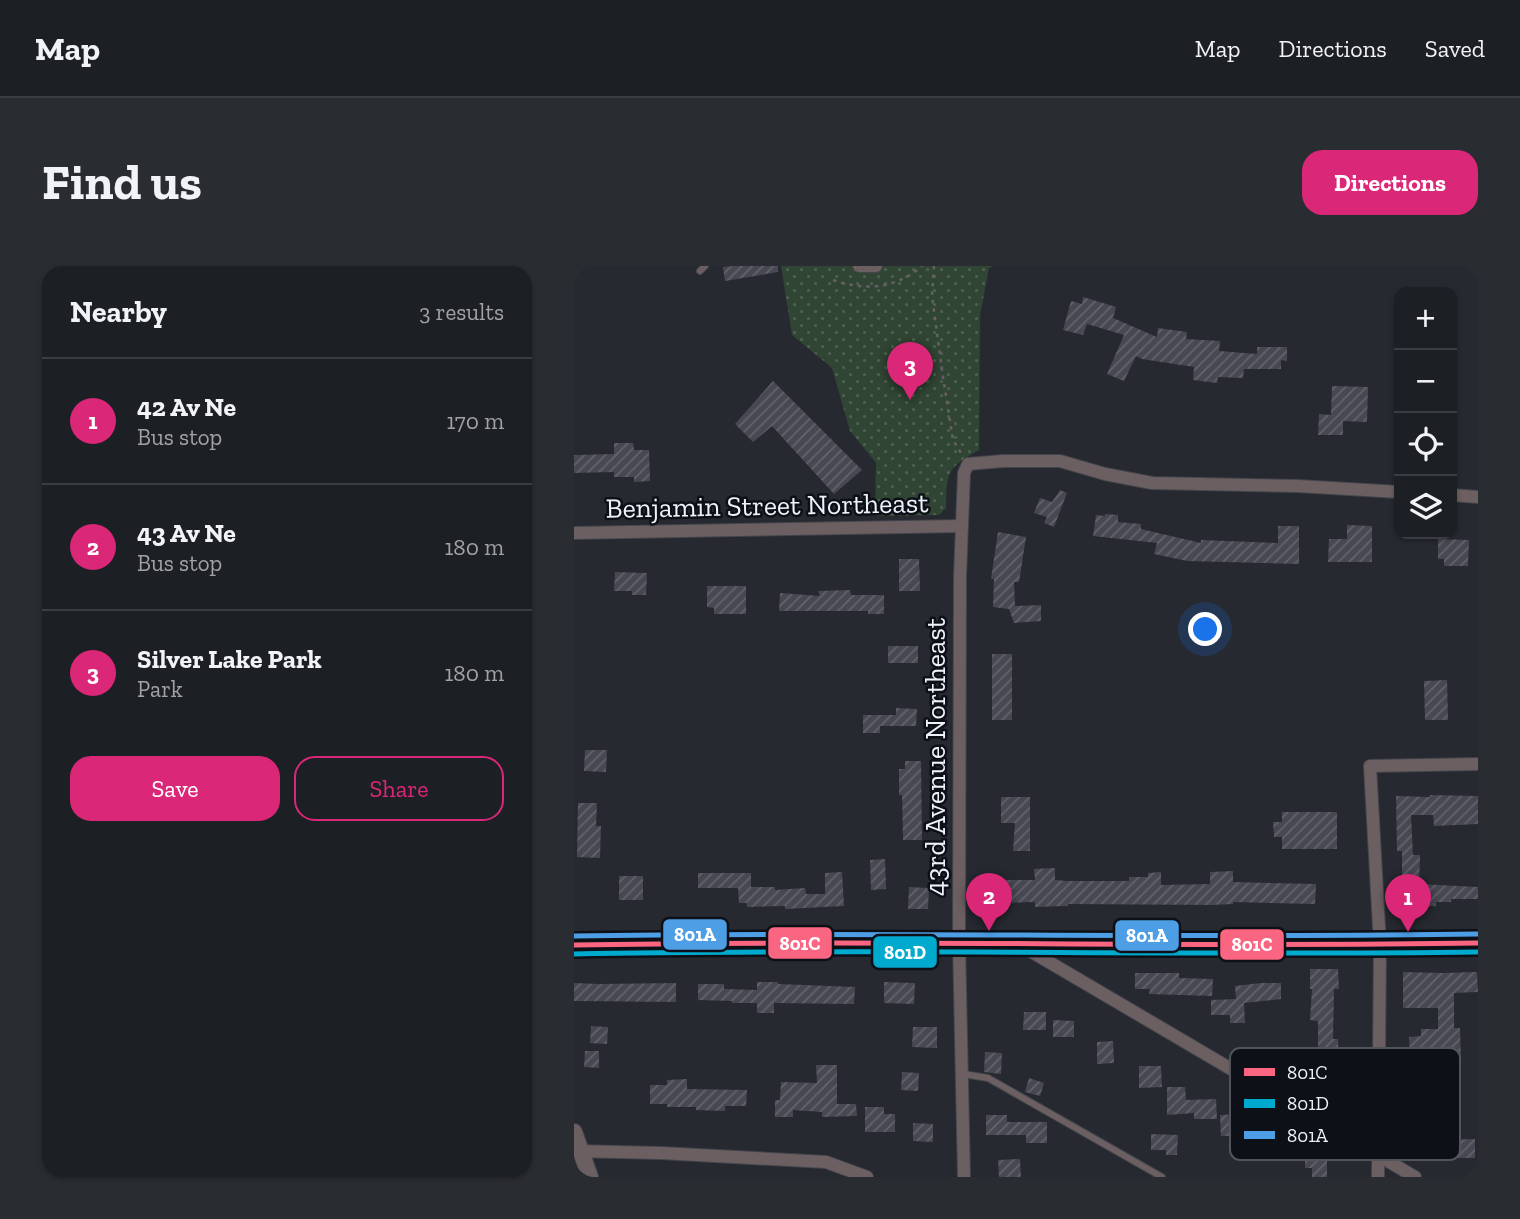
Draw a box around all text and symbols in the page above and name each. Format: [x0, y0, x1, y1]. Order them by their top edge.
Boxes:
text: Map [35, 29, 100, 68]
text: Map [1195, 34, 1241, 63]
text: Directions [1279, 34, 1387, 63]
text: Saved [1425, 34, 1485, 63]
button: Directions [1302, 150, 1478, 215]
text: Find us [42, 153, 202, 212]
map controls [1394, 287, 1457, 539]
button: + [1394, 287, 1457, 350]
text: Nearby [70, 294, 167, 330]
text: 3 results [419, 298, 504, 326]
pin: 3 [887, 342, 933, 400]
button: − [1394, 350, 1457, 413]
text: 42 Av Ne [137, 391, 236, 423]
text: 1 [88, 407, 98, 435]
text: 170 m [446, 407, 504, 435]
button: locate [1394, 413, 1457, 476]
text: Bus stop [137, 423, 222, 451]
button: layers [1394, 476, 1457, 539]
street label: Benjamin Street Northeast [605, 486, 929, 525]
text: 43 Av Ne [137, 517, 236, 549]
text: 2 [87, 533, 99, 561]
text: 180 m [444, 533, 504, 561]
text: Bus stop [137, 549, 222, 577]
your location [1188, 612, 1222, 646]
street label: 43rd Avenue Northeast [919, 617, 952, 896]
text: Silver Lake Park [137, 643, 322, 675]
text: 3 [87, 659, 99, 687]
text: 180 m [444, 659, 504, 687]
text: Park [137, 675, 183, 703]
button: Save [70, 756, 280, 821]
button: Share [294, 756, 504, 821]
pin: 2 [966, 873, 1012, 931]
pin: 1 [1385, 874, 1431, 932]
line badge: 801A [662, 918, 728, 951]
line badge: 801A [1114, 919, 1180, 952]
text: 801A [674, 923, 717, 946]
text: 801A [1126, 924, 1169, 947]
line badge: 801C [767, 926, 833, 960]
line badge: 801C [1219, 928, 1285, 961]
text: 801C [779, 932, 821, 955]
text: 801C [1231, 933, 1273, 956]
line badge: 801D [872, 935, 938, 969]
text: 801D [884, 941, 926, 964]
legend [1230, 1048, 1460, 1160]
text: 801C [1287, 1061, 1328, 1084]
text: 801D [1287, 1092, 1329, 1115]
text: 801A [1287, 1124, 1328, 1147]

